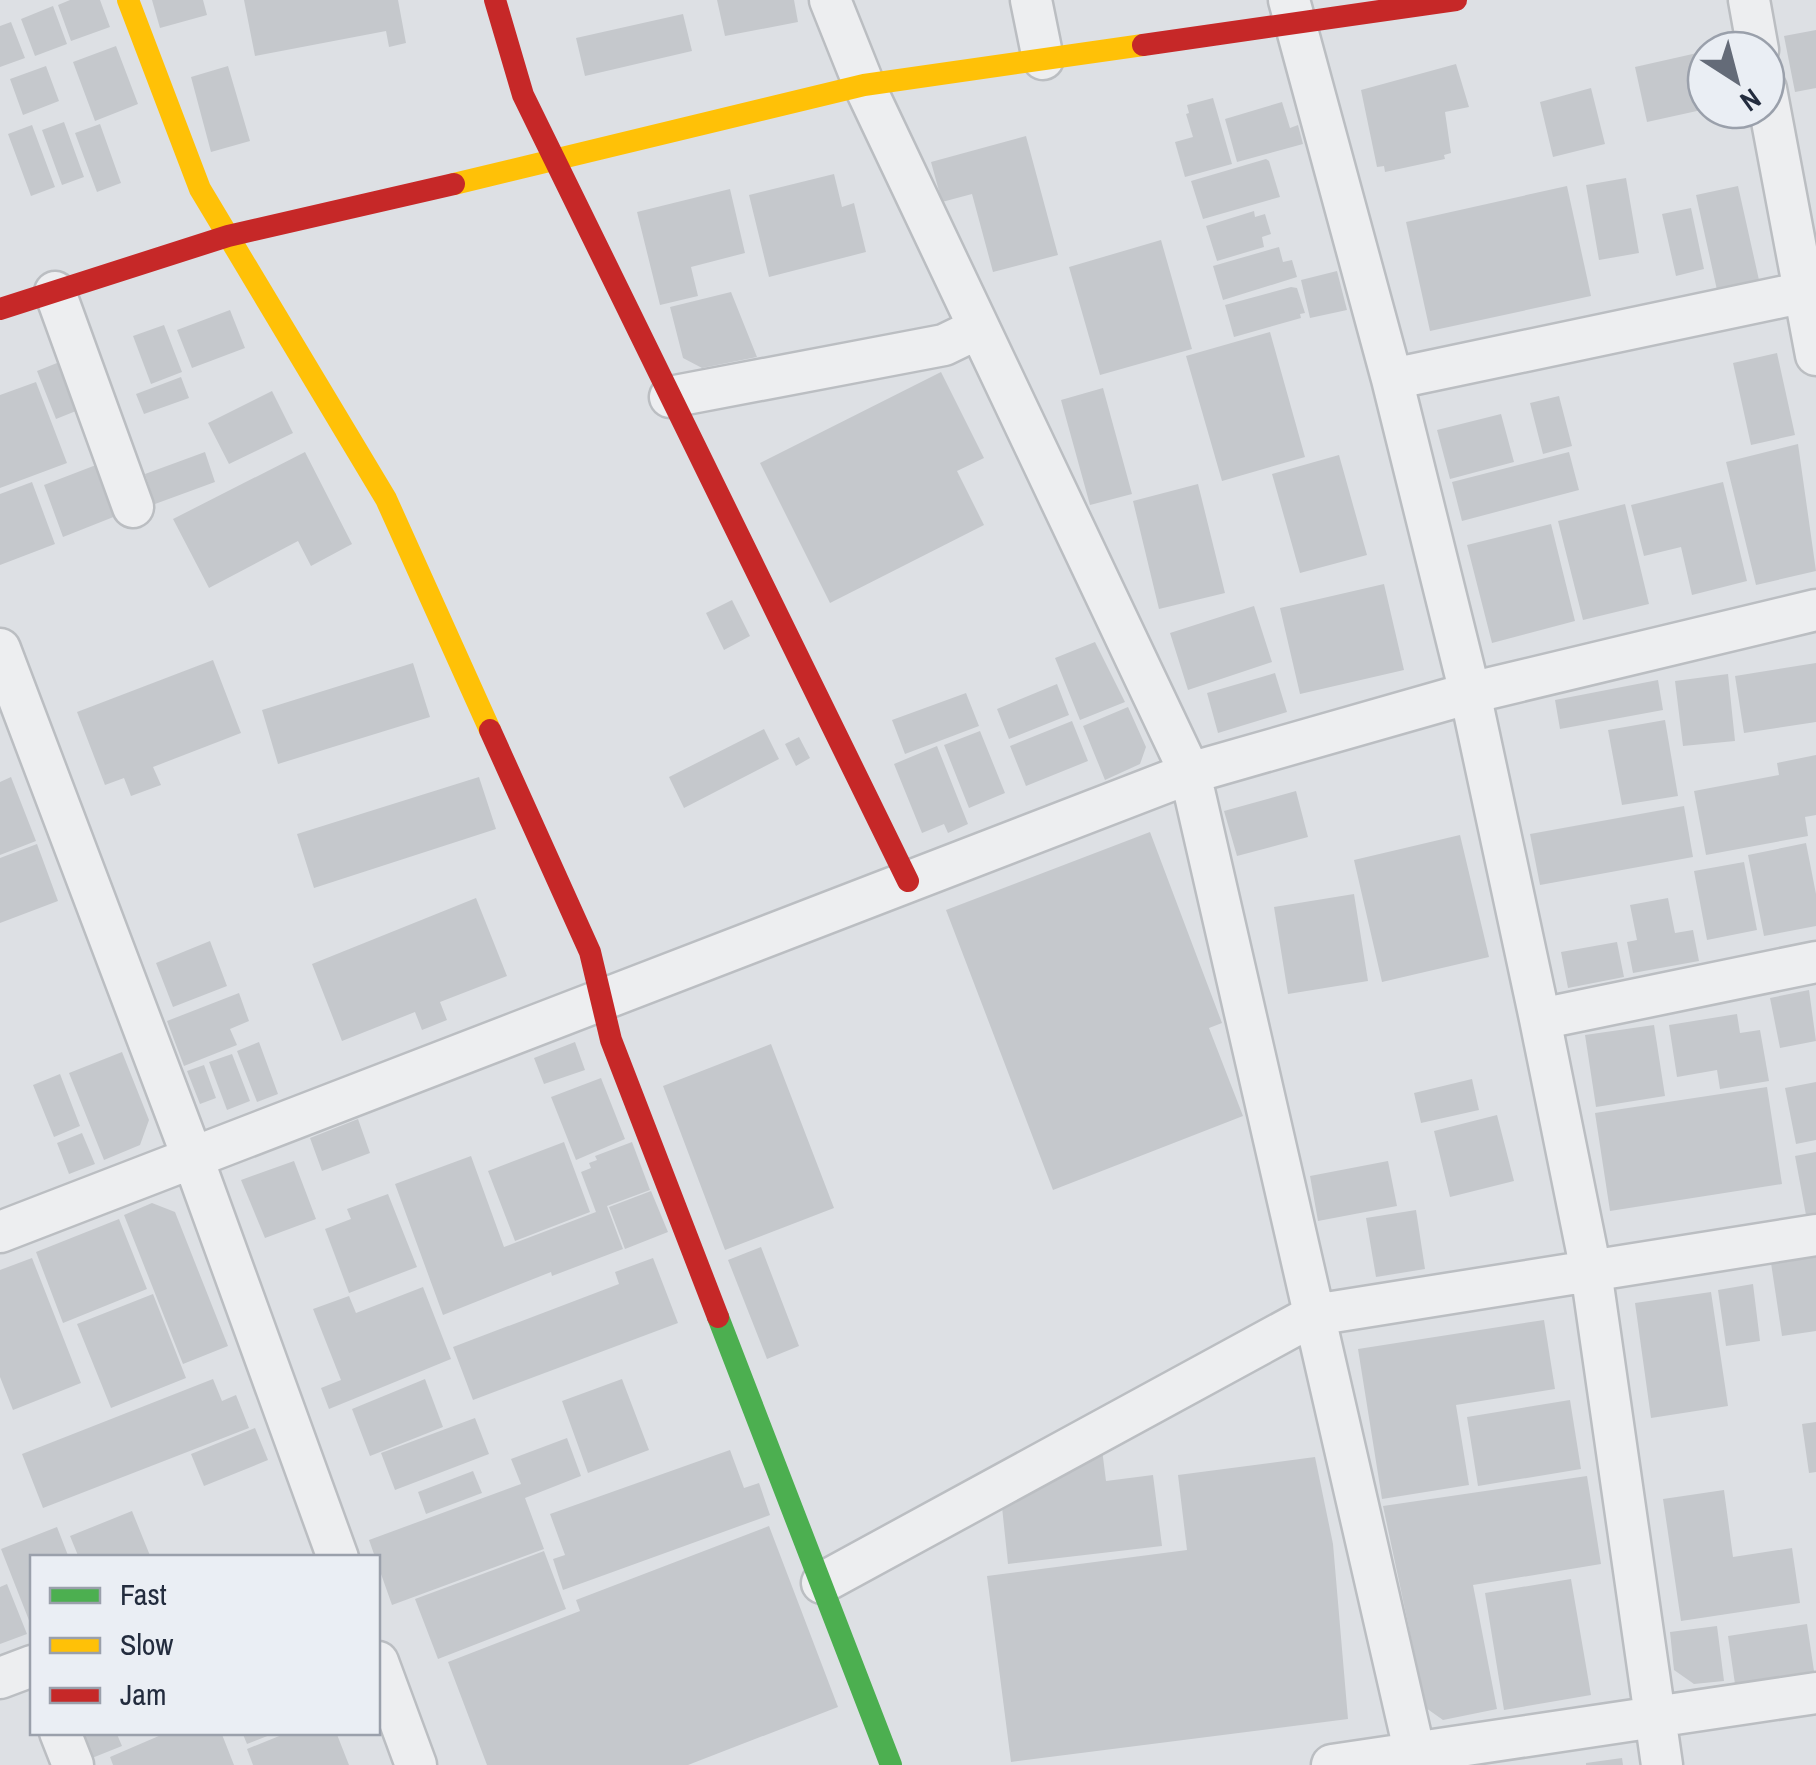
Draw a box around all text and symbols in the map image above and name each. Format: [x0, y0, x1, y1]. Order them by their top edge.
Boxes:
north arrow [1686, 30, 1786, 130]
text: N [1733, 80, 1769, 120]
legend [30, 1555, 380, 1735]
text: Fast [120, 1574, 167, 1614]
text: Slow [120, 1624, 174, 1664]
text: Jam [120, 1674, 166, 1714]

